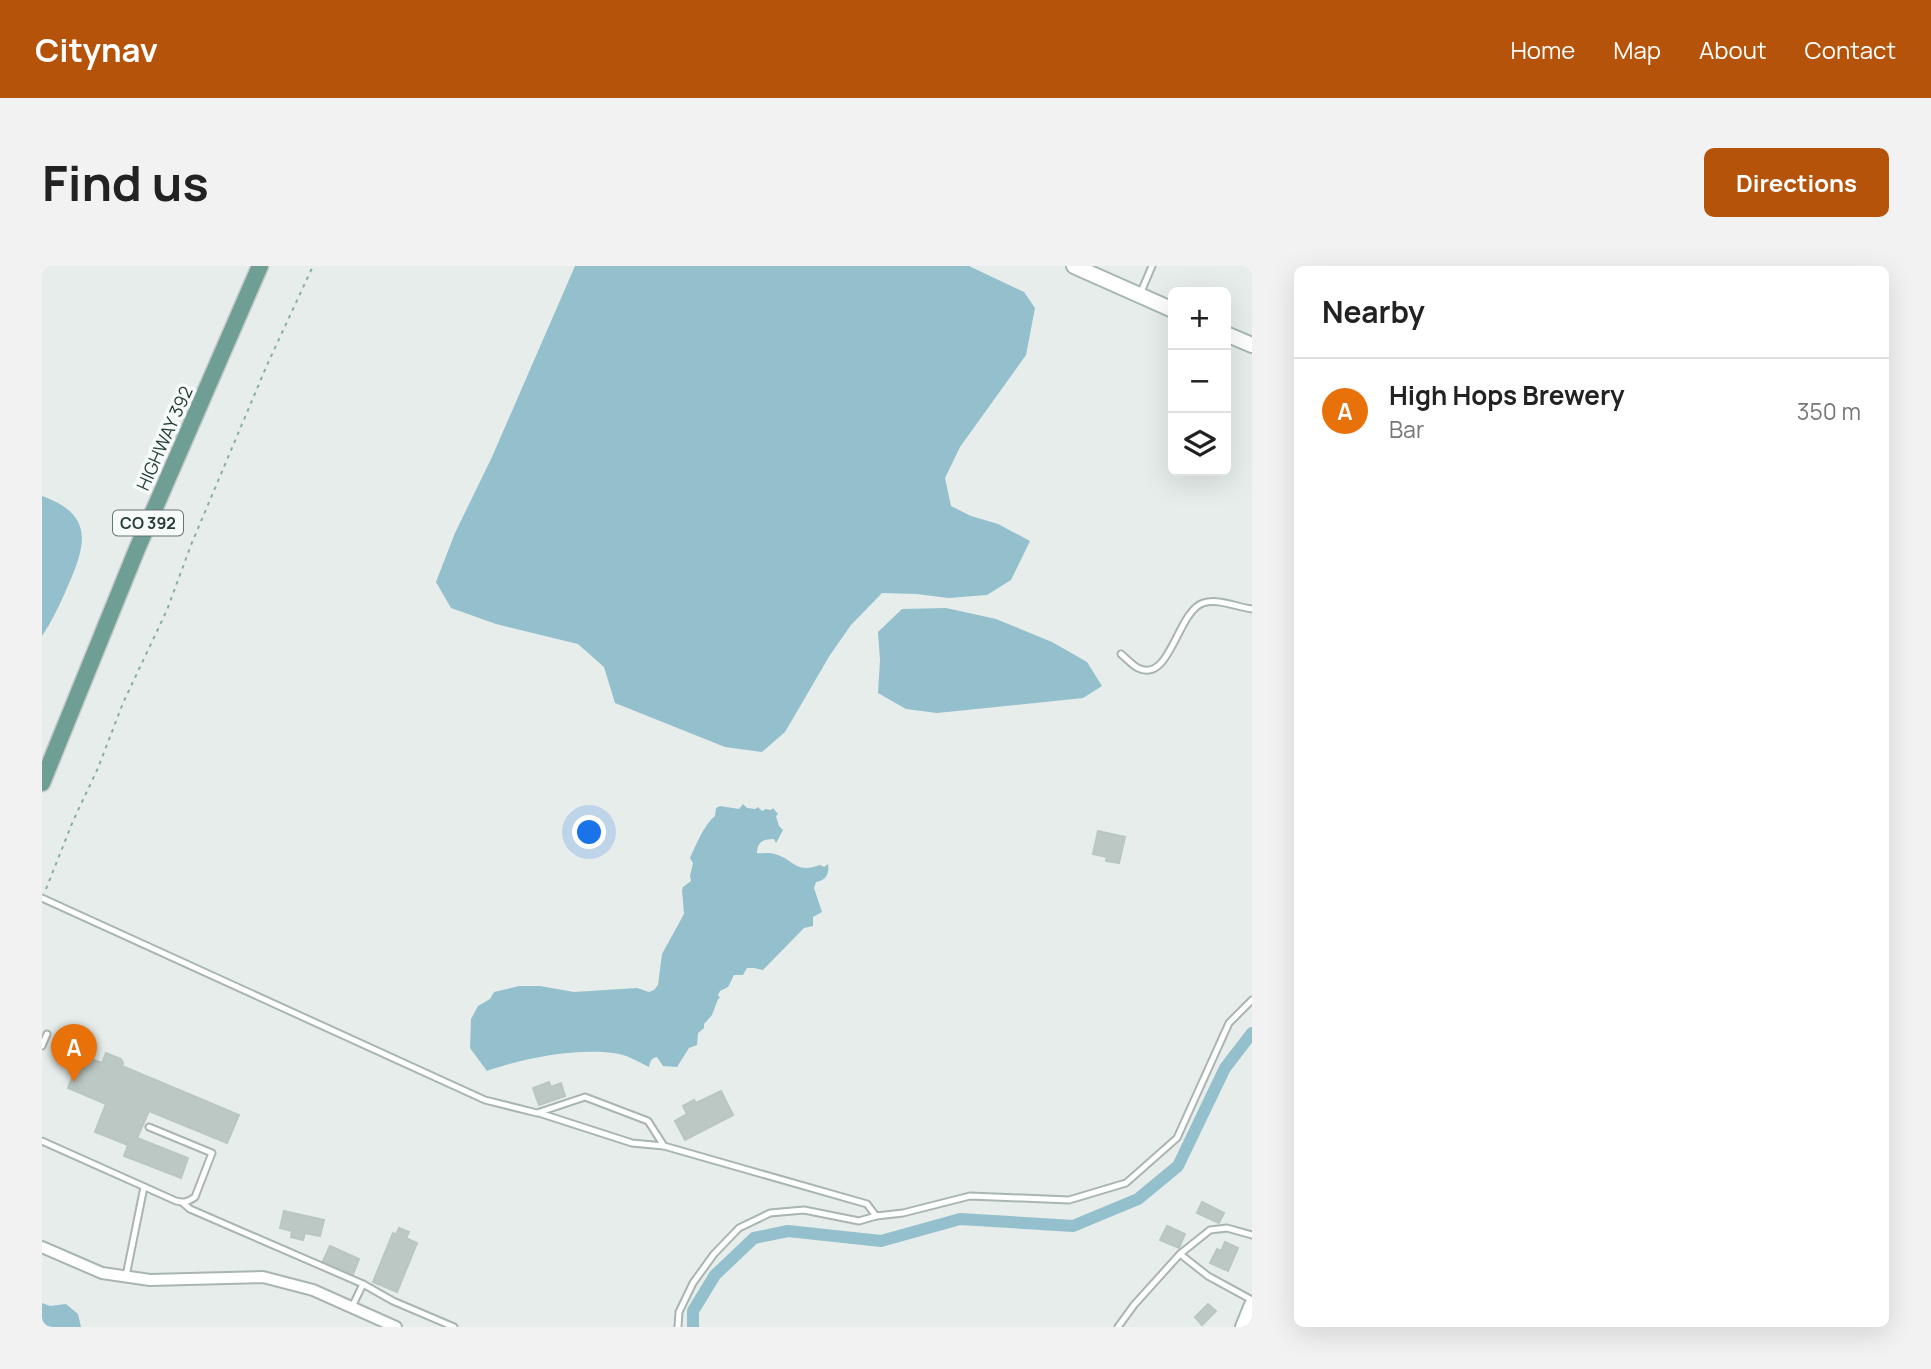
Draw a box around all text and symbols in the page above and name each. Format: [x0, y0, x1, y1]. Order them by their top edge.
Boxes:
text: Citynav [35, 27, 158, 72]
text: Home [1510, 33, 1575, 66]
text: Map [1613, 33, 1661, 66]
text: About [1699, 33, 1767, 66]
text: Contact [1805, 33, 1896, 66]
button: Directions [1704, 148, 1889, 217]
text: Find us [42, 149, 209, 216]
map controls [1168, 287, 1231, 476]
button: + [1168, 287, 1231, 350]
text: Nearby [1322, 291, 1425, 332]
button: − [1168, 350, 1231, 413]
text: High Hops Brewery [1389, 377, 1624, 413]
street label: HIGHWAY 392 [130, 382, 198, 494]
text: A [1337, 395, 1353, 427]
text: 350 m [1797, 395, 1861, 427]
button: layers [1168, 413, 1231, 476]
text: Bar [1389, 413, 1424, 445]
road number: CO 392 [113, 510, 183, 536]
your location [572, 815, 606, 849]
pin: A [51, 1024, 97, 1082]

